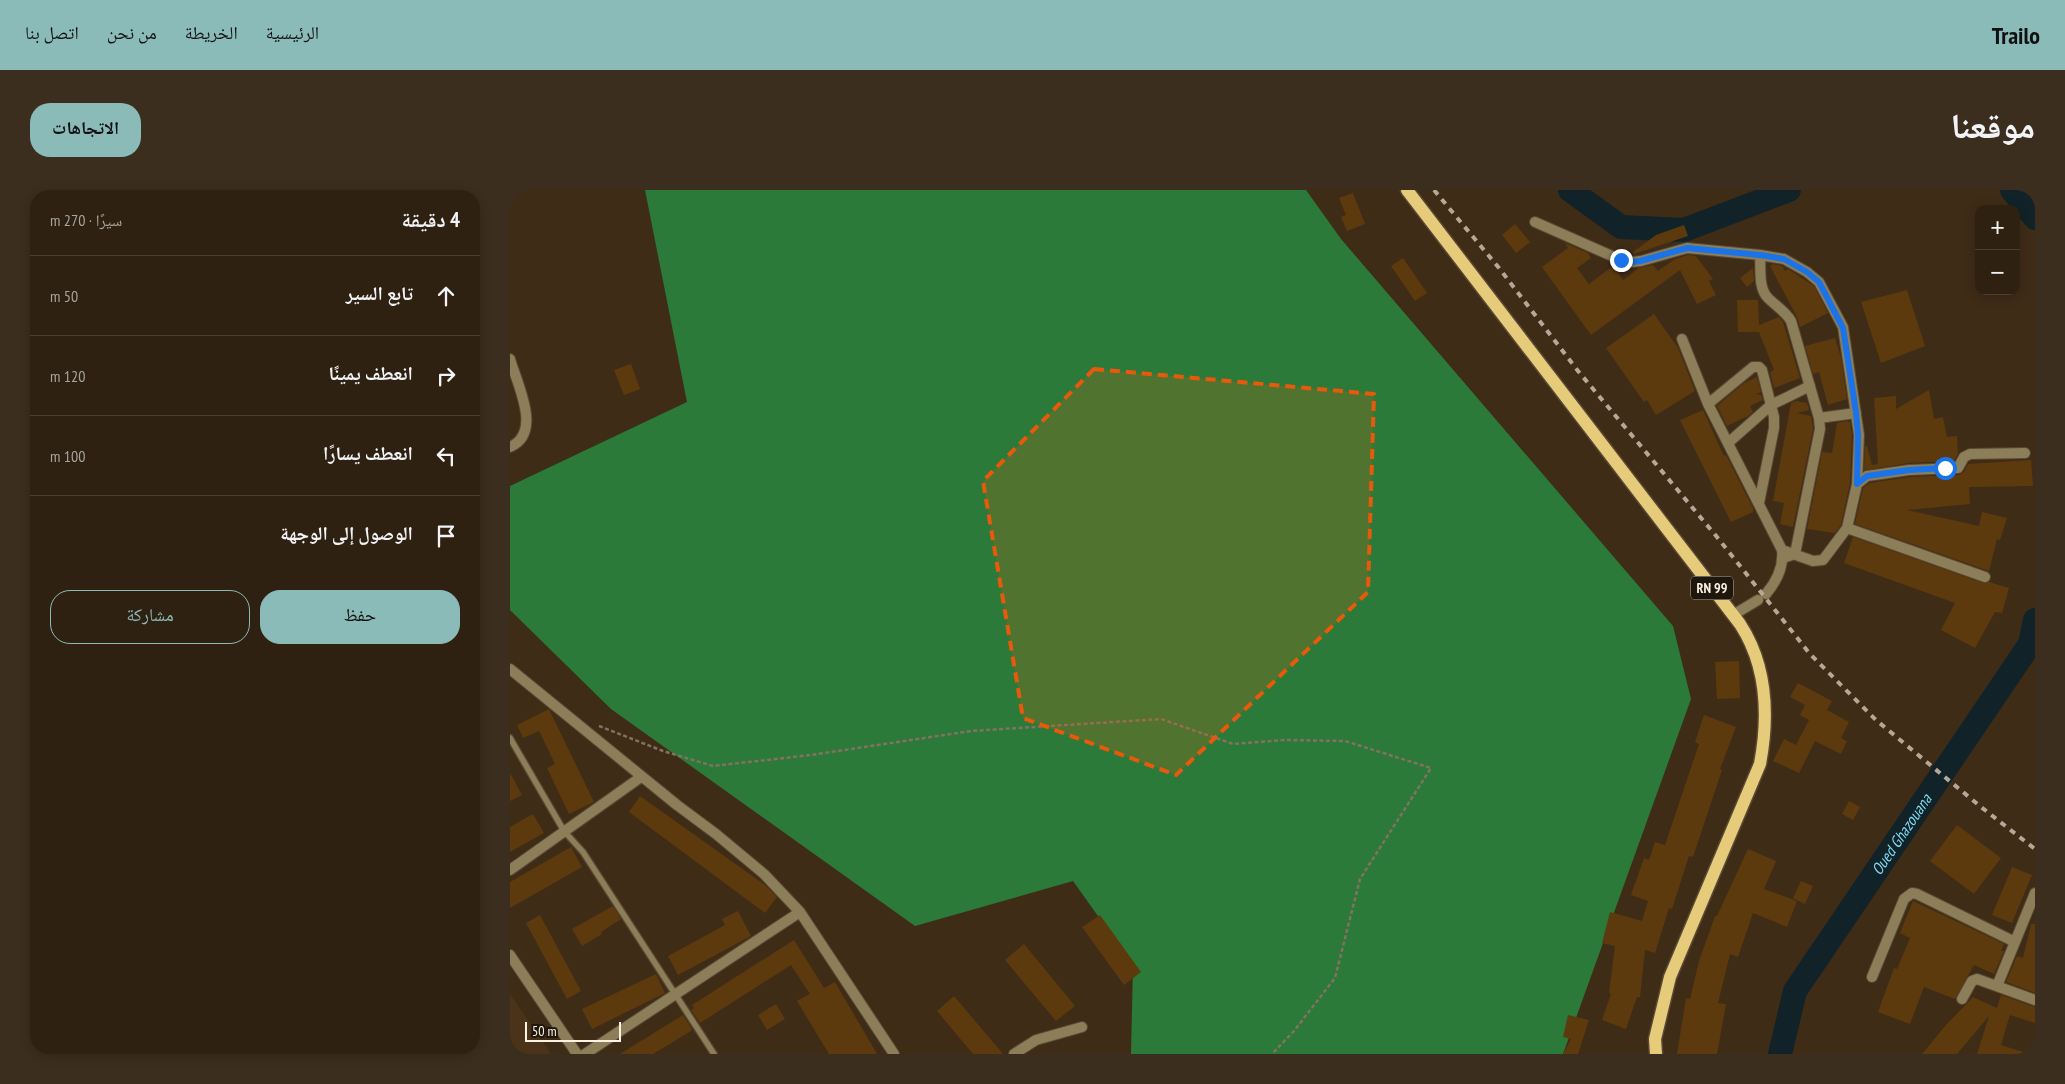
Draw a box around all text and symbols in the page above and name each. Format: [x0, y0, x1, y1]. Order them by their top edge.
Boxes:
text: Trailo [1992, 20, 2040, 51]
text: اتصل بنا [25, 21, 79, 44]
text: من نحن [107, 21, 157, 44]
text: الخريطة [185, 21, 238, 44]
text: الرئيسية [266, 21, 319, 44]
text: موقعنا [1950, 102, 2035, 148]
button: الاتجاهات [30, 103, 141, 157]
map controls [1975, 205, 2020, 295]
button: + [1975, 205, 2020, 250]
text: 4 دقيقة [402, 206, 460, 233]
text: سيرًا · 270 m [50, 210, 122, 230]
route end [1610, 249, 1633, 272]
button: − [1975, 250, 2020, 295]
text: تابع السير [346, 281, 413, 305]
icon: ahead [432, 282, 460, 310]
text: 50 m [50, 286, 78, 306]
text: انعطف يمينًا [329, 361, 413, 385]
icon: right [432, 362, 460, 390]
text: 120 m [50, 366, 85, 386]
text: انعطف يسارًا [323, 441, 413, 465]
icon: left [432, 442, 460, 470]
text: 100 m [50, 446, 85, 466]
route start [1934, 457, 1957, 480]
text: الوصول إلى الوجهة [280, 521, 413, 545]
icon: arrive [432, 522, 460, 550]
road number: RN 99 [1691, 576, 1733, 599]
button: مشاركة [50, 590, 250, 644]
button: حفظ [260, 590, 460, 644]
water label: Oued Ghazouana [1867, 789, 1936, 879]
scale bar [525, 1019, 621, 1042]
text: 50 m [532, 1022, 557, 1040]

